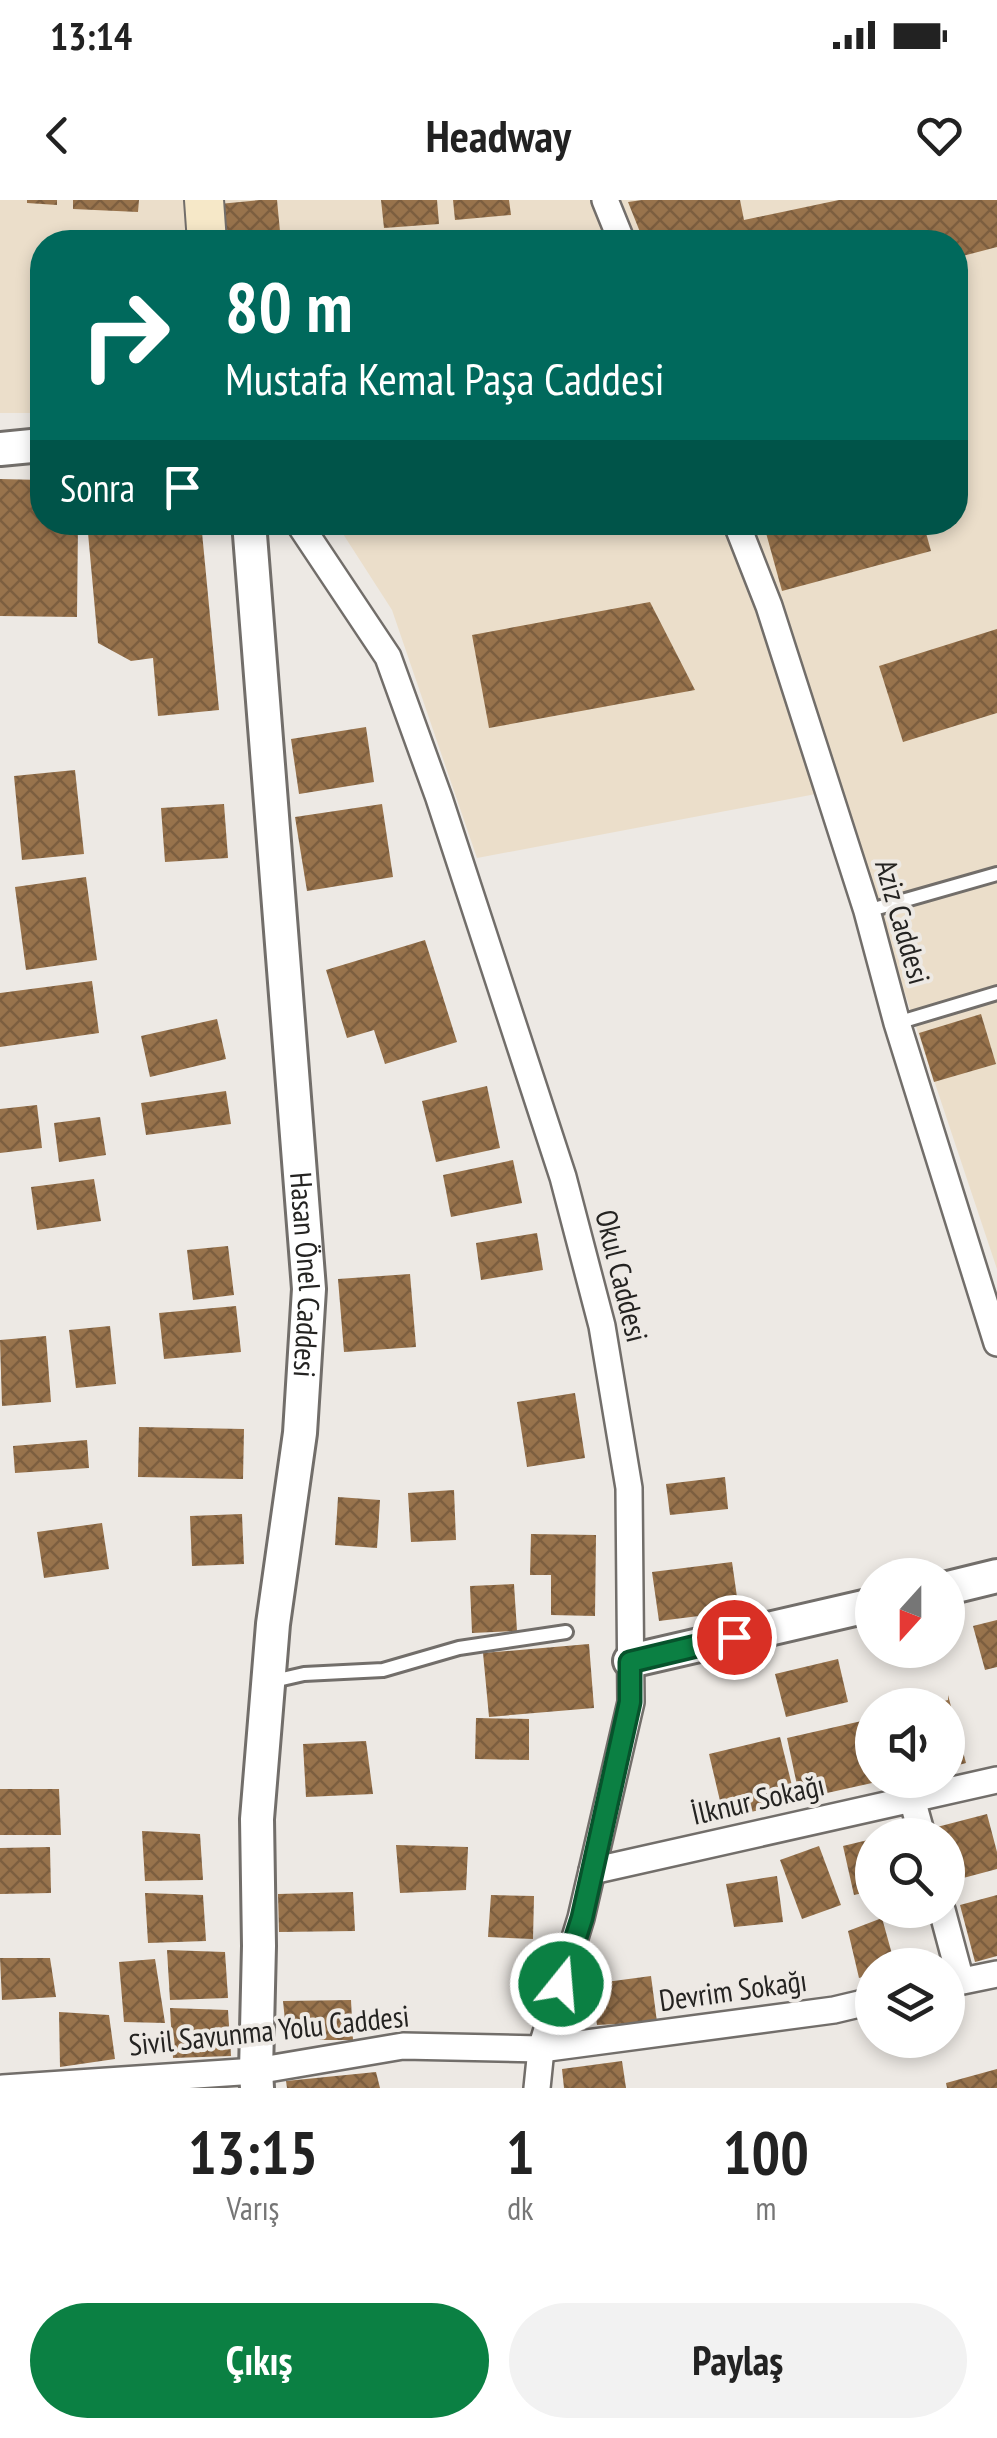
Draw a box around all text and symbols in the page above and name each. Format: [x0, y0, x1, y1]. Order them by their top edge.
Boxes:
text: 13:14 [50, 11, 132, 60]
text: Headway [426, 106, 571, 164]
icon: back [30, 108, 85, 163]
icon: heart [912, 108, 967, 163]
text: 80 m [225, 261, 353, 351]
icon: right [60, 270, 190, 400]
text: Mustafa Kemal Paşa Caddesi [225, 349, 665, 407]
icon: arrive [155, 460, 210, 515]
text: Sonra [60, 463, 135, 512]
street label: Aziz Caddesi [867, 855, 940, 988]
street label: Hasan Önel Caddesi [282, 1171, 330, 1379]
street label: Okul Caddesi [587, 1205, 658, 1346]
north arrow [855, 1558, 965, 1668]
map controls [855, 1558, 965, 2058]
pin [692, 1595, 777, 1680]
icon: arrive [707, 1610, 762, 1665]
button: sound [855, 1688, 965, 1798]
street label: İlknur Sokağı [687, 1764, 828, 1833]
button: search [855, 1818, 965, 1928]
position arrow [509, 1932, 613, 2036]
button: layers [855, 1948, 965, 2058]
street label: Devrim Sokağı [656, 1960, 809, 2019]
street label: Sivil Savunma Yolu Caddesi [127, 1995, 411, 2064]
text: 13:15 [188, 2113, 318, 2191]
text: 1 [506, 2113, 535, 2191]
text: 100 [723, 2113, 809, 2191]
text: Varış [227, 2187, 279, 2229]
text: dk [507, 2187, 533, 2229]
text: m [755, 2187, 776, 2229]
button: Çıkış [30, 2303, 489, 2418]
button: Paylaş [509, 2303, 967, 2418]

